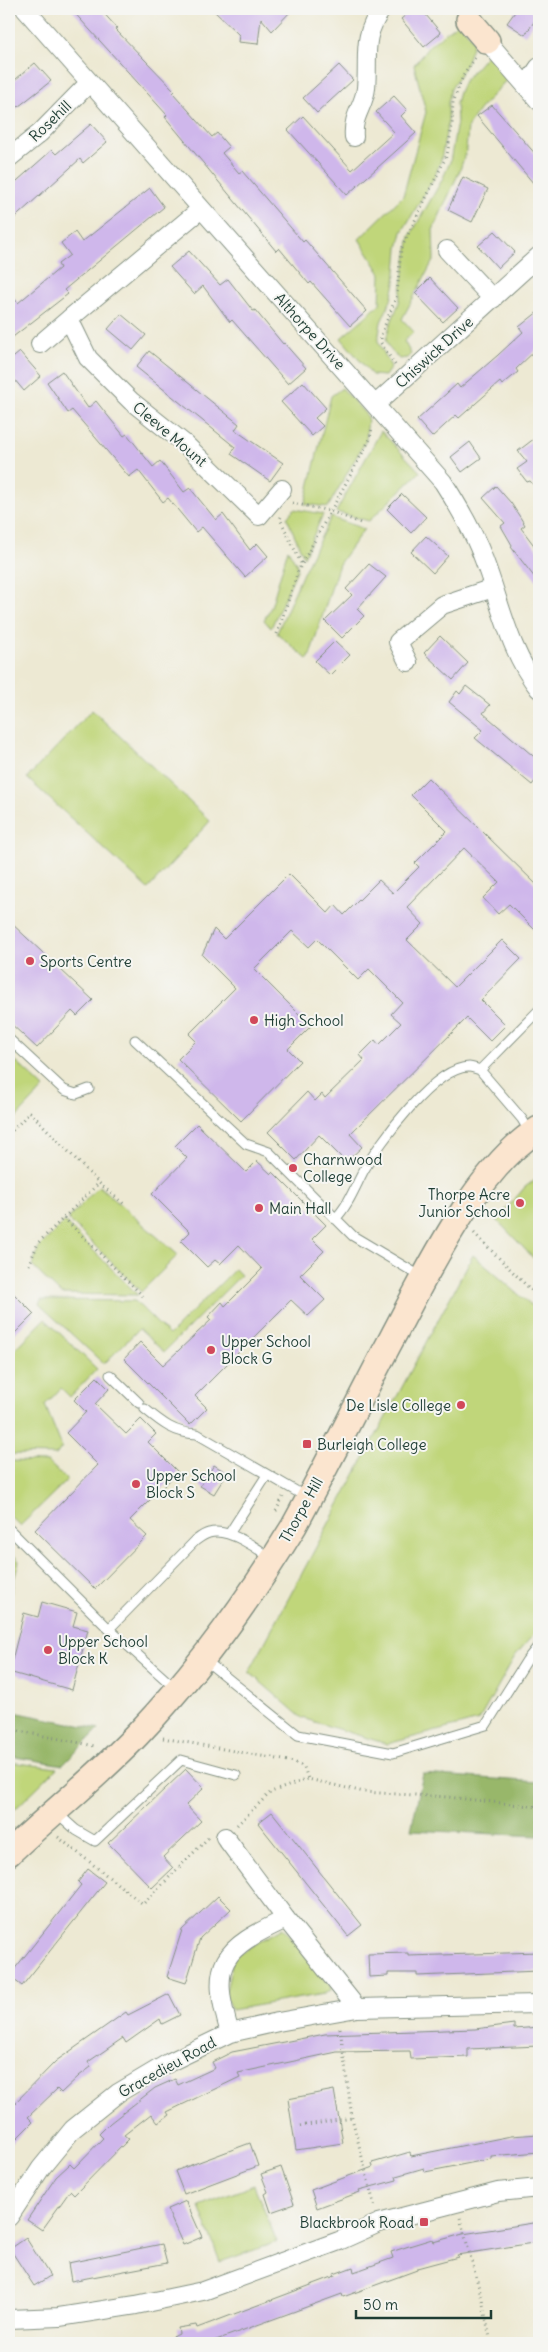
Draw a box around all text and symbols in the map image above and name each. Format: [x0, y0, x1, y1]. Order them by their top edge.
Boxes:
street label: Rosehill [25, 96, 75, 146]
street label: Althorpe Drive [271, 289, 349, 373]
street label: Chiswick Drive [391, 312, 477, 392]
street label: Cleeve Mount [129, 397, 211, 471]
place label: Sports Centre [40, 952, 132, 971]
marker: Sports Centre [24, 955, 36, 967]
place label: High School [264, 1011, 344, 1030]
marker: High School [248, 1014, 260, 1026]
place label: Charnwood College [303, 1150, 382, 1186]
marker: Charnwood College [287, 1162, 299, 1174]
place label: Thorpe Acre Junior School [419, 1185, 510, 1221]
marker: Thorpe Acre Junior School [514, 1197, 526, 1209]
place label: Main Hall [269, 1199, 331, 1218]
marker: Main Hall [253, 1202, 265, 1214]
place label: Upper School Block G [221, 1332, 311, 1368]
marker: Upper School Block G [205, 1344, 217, 1356]
place label: De Lisle College [346, 1396, 451, 1415]
marker: De Lisle College [455, 1399, 467, 1411]
place label: Burleigh College [317, 1435, 427, 1454]
marker: Burleigh College [301, 1438, 313, 1450]
place label: Upper School Block S [146, 1466, 236, 1502]
street label: Thorpe Hill [275, 1474, 327, 1546]
marker: Upper School Block S [130, 1478, 142, 1490]
place label: Upper School Block K [58, 1632, 148, 1668]
marker: Upper School Block K [42, 1644, 54, 1656]
street label: Gracedieu Road [115, 2032, 219, 2102]
place label: Blackbrook Road [300, 2213, 414, 2232]
marker: Blackbrook Road [418, 2216, 430, 2228]
scale bar [356, 2287, 490, 2319]
text: 50 m [363, 2295, 398, 2314]

